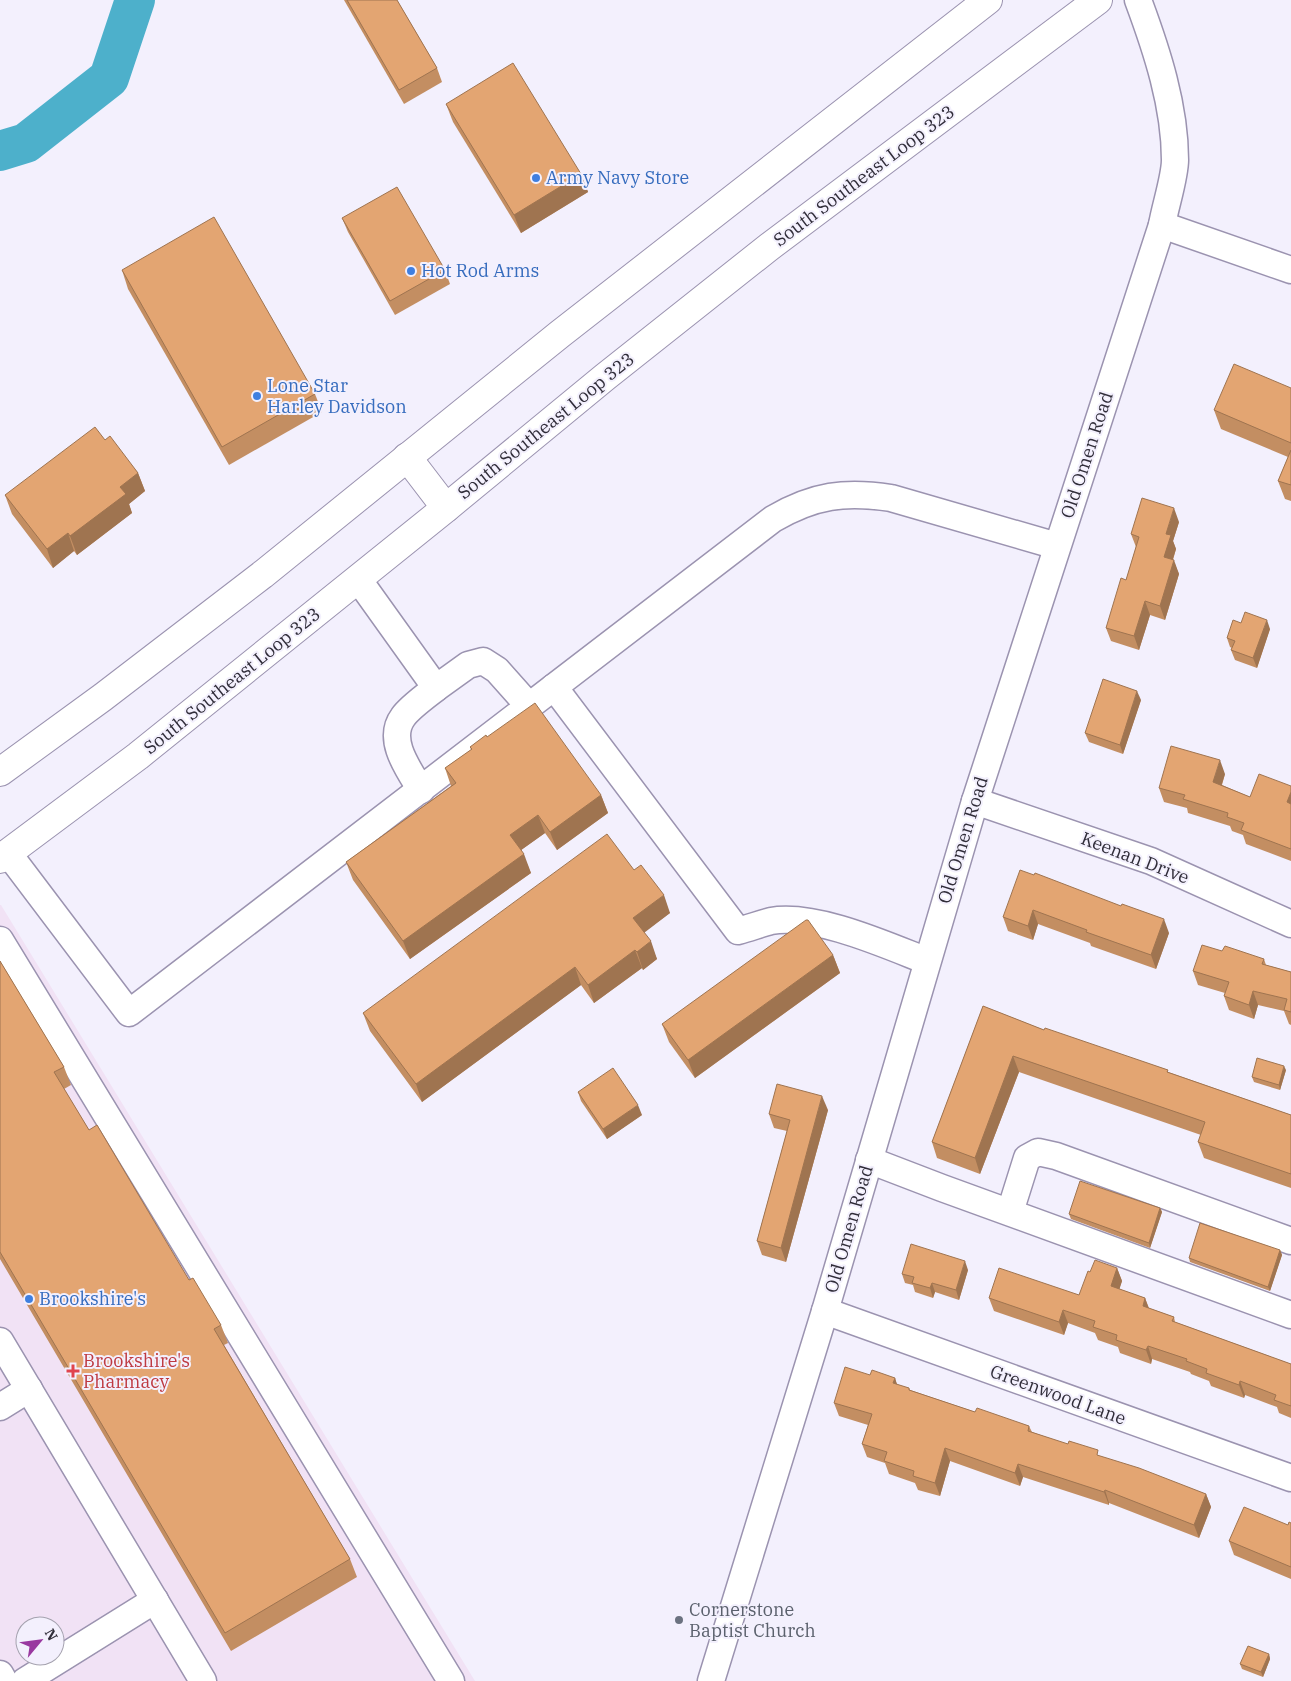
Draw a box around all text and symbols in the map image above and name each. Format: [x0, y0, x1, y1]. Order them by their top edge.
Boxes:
street label: South Southeast Loop 323 [769, 100, 959, 251]
place label: Army Navy Store [546, 166, 689, 189]
marker: Army Navy Store [530, 172, 542, 184]
place label: Hot Rod Arms [421, 259, 539, 282]
marker: Hot Rod Arms [405, 265, 417, 277]
street label: South Southeast Loop 323 [453, 347, 639, 504]
place label: Lone Star Harley Davidson [267, 374, 407, 418]
street label: Old Omen Road [1055, 389, 1118, 521]
marker: Lone Star Harley Davidson [251, 390, 263, 402]
street label: South Southeast Loop 323 [139, 602, 325, 759]
street label: Old Omen Road [932, 773, 993, 906]
street label: Keenan Drive [1078, 826, 1193, 889]
street label: Old Omen Road [819, 1162, 878, 1295]
place label: Brookshire's [39, 1287, 146, 1310]
marker: Brookshire's [23, 1293, 35, 1305]
place label: Brookshire's Pharmacy [83, 1349, 190, 1393]
street label: Greenwood Lane [987, 1359, 1129, 1430]
marker: Brookshire's Pharmacy [67, 1365, 79, 1377]
place label: Cornerstone Baptist Church [689, 1598, 816, 1642]
marker: Cornerstone Baptist Church [673, 1614, 685, 1626]
north arrow [15, 1616, 65, 1666]
text: N [41, 1625, 62, 1644]

